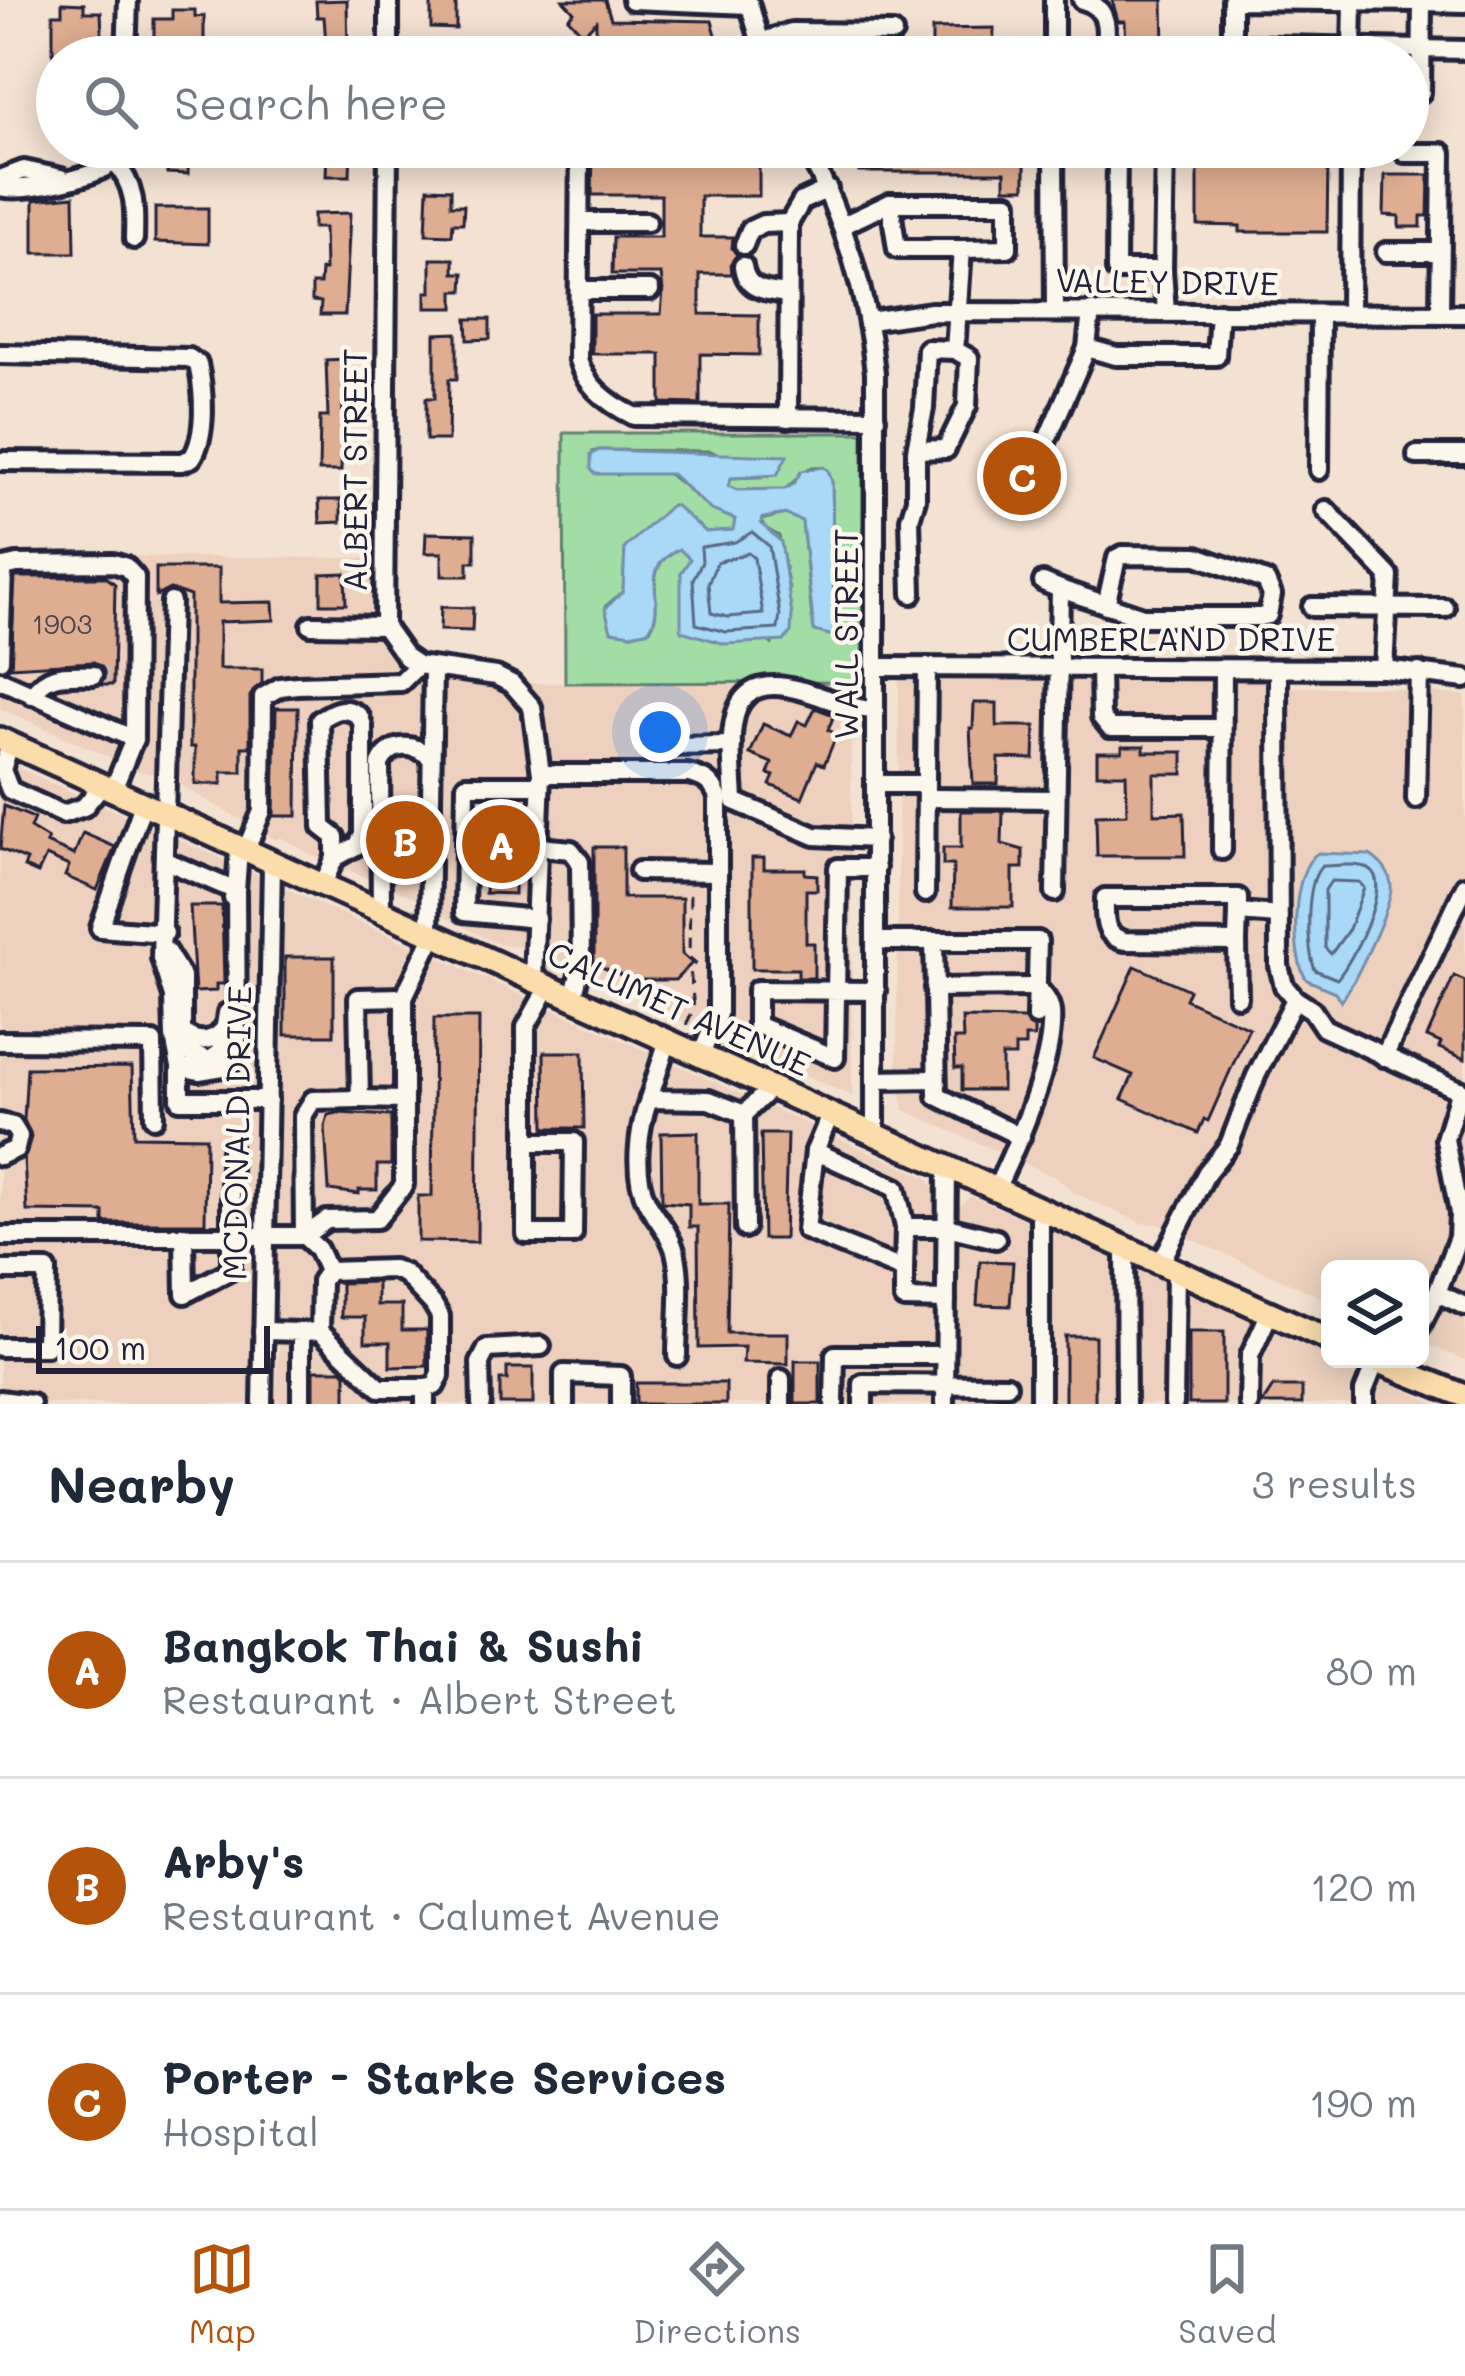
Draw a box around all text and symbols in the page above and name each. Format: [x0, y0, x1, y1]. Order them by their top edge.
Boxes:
search box [36, 36, 1429, 168]
icon: search [78, 69, 144, 135]
text: Search here [174, 73, 448, 131]
street label: VALLEY DRIVE [1055, 257, 1279, 304]
street label: ALBERT STREET [332, 348, 375, 592]
pin: C [983, 431, 1061, 521]
street label: WALL STREET [823, 528, 866, 740]
house number: 1903 [32, 606, 92, 641]
street label: CUMBERLAND DRIVE [1007, 616, 1335, 659]
your location [630, 702, 690, 762]
pin: B [366, 795, 444, 885]
pin: A [462, 799, 540, 889]
street label: CALUMET AVENUE [541, 930, 818, 1085]
street label: MCDONALD DRIVE [211, 985, 260, 1281]
map controls [1321, 1260, 1429, 1368]
button: layers [1321, 1260, 1429, 1368]
scale bar [36, 1320, 270, 1373]
text: 100 m [54, 1325, 146, 1368]
text: Nearby [48, 1449, 235, 1516]
text: 3 results [1252, 1457, 1417, 1508]
text: Bangkok Thai & Sushi [162, 1615, 644, 1673]
text: A [73, 1644, 101, 1695]
text: 80 m [1326, 1644, 1417, 1695]
text: Restaurant · Albert Street [162, 1673, 677, 1724]
text: Arby's [162, 1831, 305, 1889]
text: B [74, 1860, 100, 1911]
text: 120 m [1310, 1860, 1417, 1911]
text: Restaurant · Calumet Avenue [162, 1889, 721, 1940]
text: Porter - Starke Services [162, 2047, 726, 2105]
text: C [73, 2076, 101, 2127]
text: 190 m [1309, 2076, 1417, 2127]
text: Hospital [162, 2105, 319, 2156]
tab: Map [189, 2236, 256, 2351]
tab: Directions [633, 2236, 801, 2351]
tab: Saved [1178, 2236, 1276, 2351]

